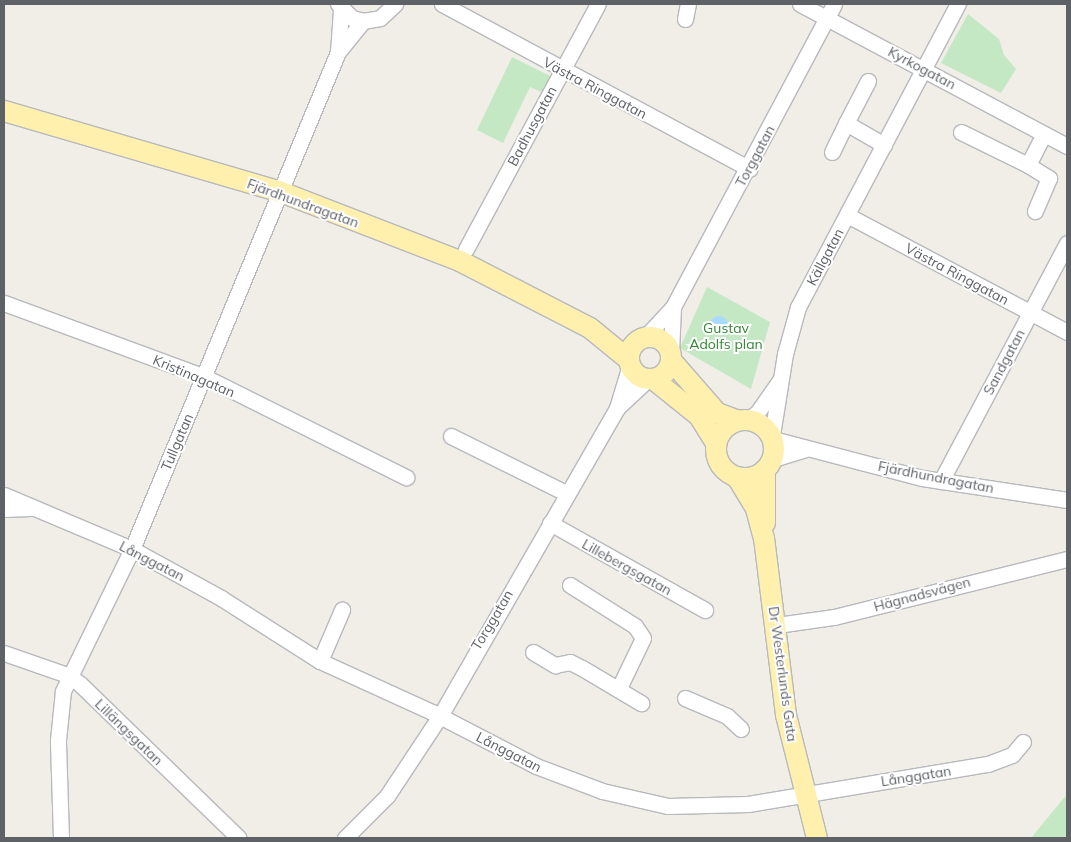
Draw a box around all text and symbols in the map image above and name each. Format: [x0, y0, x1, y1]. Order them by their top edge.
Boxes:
street label: Kyrkogatan [885, 43, 959, 93]
street label: Västra Ringgatan [540, 54, 650, 122]
street label: Badhusgatan [504, 83, 560, 169]
street label: Torggatan [732, 122, 778, 190]
street label: Fjärdhundragatan [245, 175, 361, 231]
street label: Källgatan [803, 226, 847, 288]
street label: Västra Ringgatan [902, 240, 1012, 308]
park label: Gustav Adolfs plan [689, 320, 763, 352]
street label: Sandgatan [980, 326, 1028, 398]
street label: Kristinagatan [151, 351, 237, 401]
street label: Tullgatan [157, 411, 197, 473]
street label: Fjärdhundragatan [877, 458, 995, 496]
street label: Lillebergsgatan [579, 535, 675, 599]
street label: Långgatan [117, 537, 187, 585]
street label: Hägnadsvägen [872, 573, 972, 615]
street label: Torggatan [468, 587, 516, 653]
street label: Dr Westerlunds Gata [765, 605, 801, 743]
street label: Lillängsgatan [92, 695, 166, 769]
street label: Långgatan [474, 728, 544, 776]
street label: Långgatan [880, 762, 952, 790]

